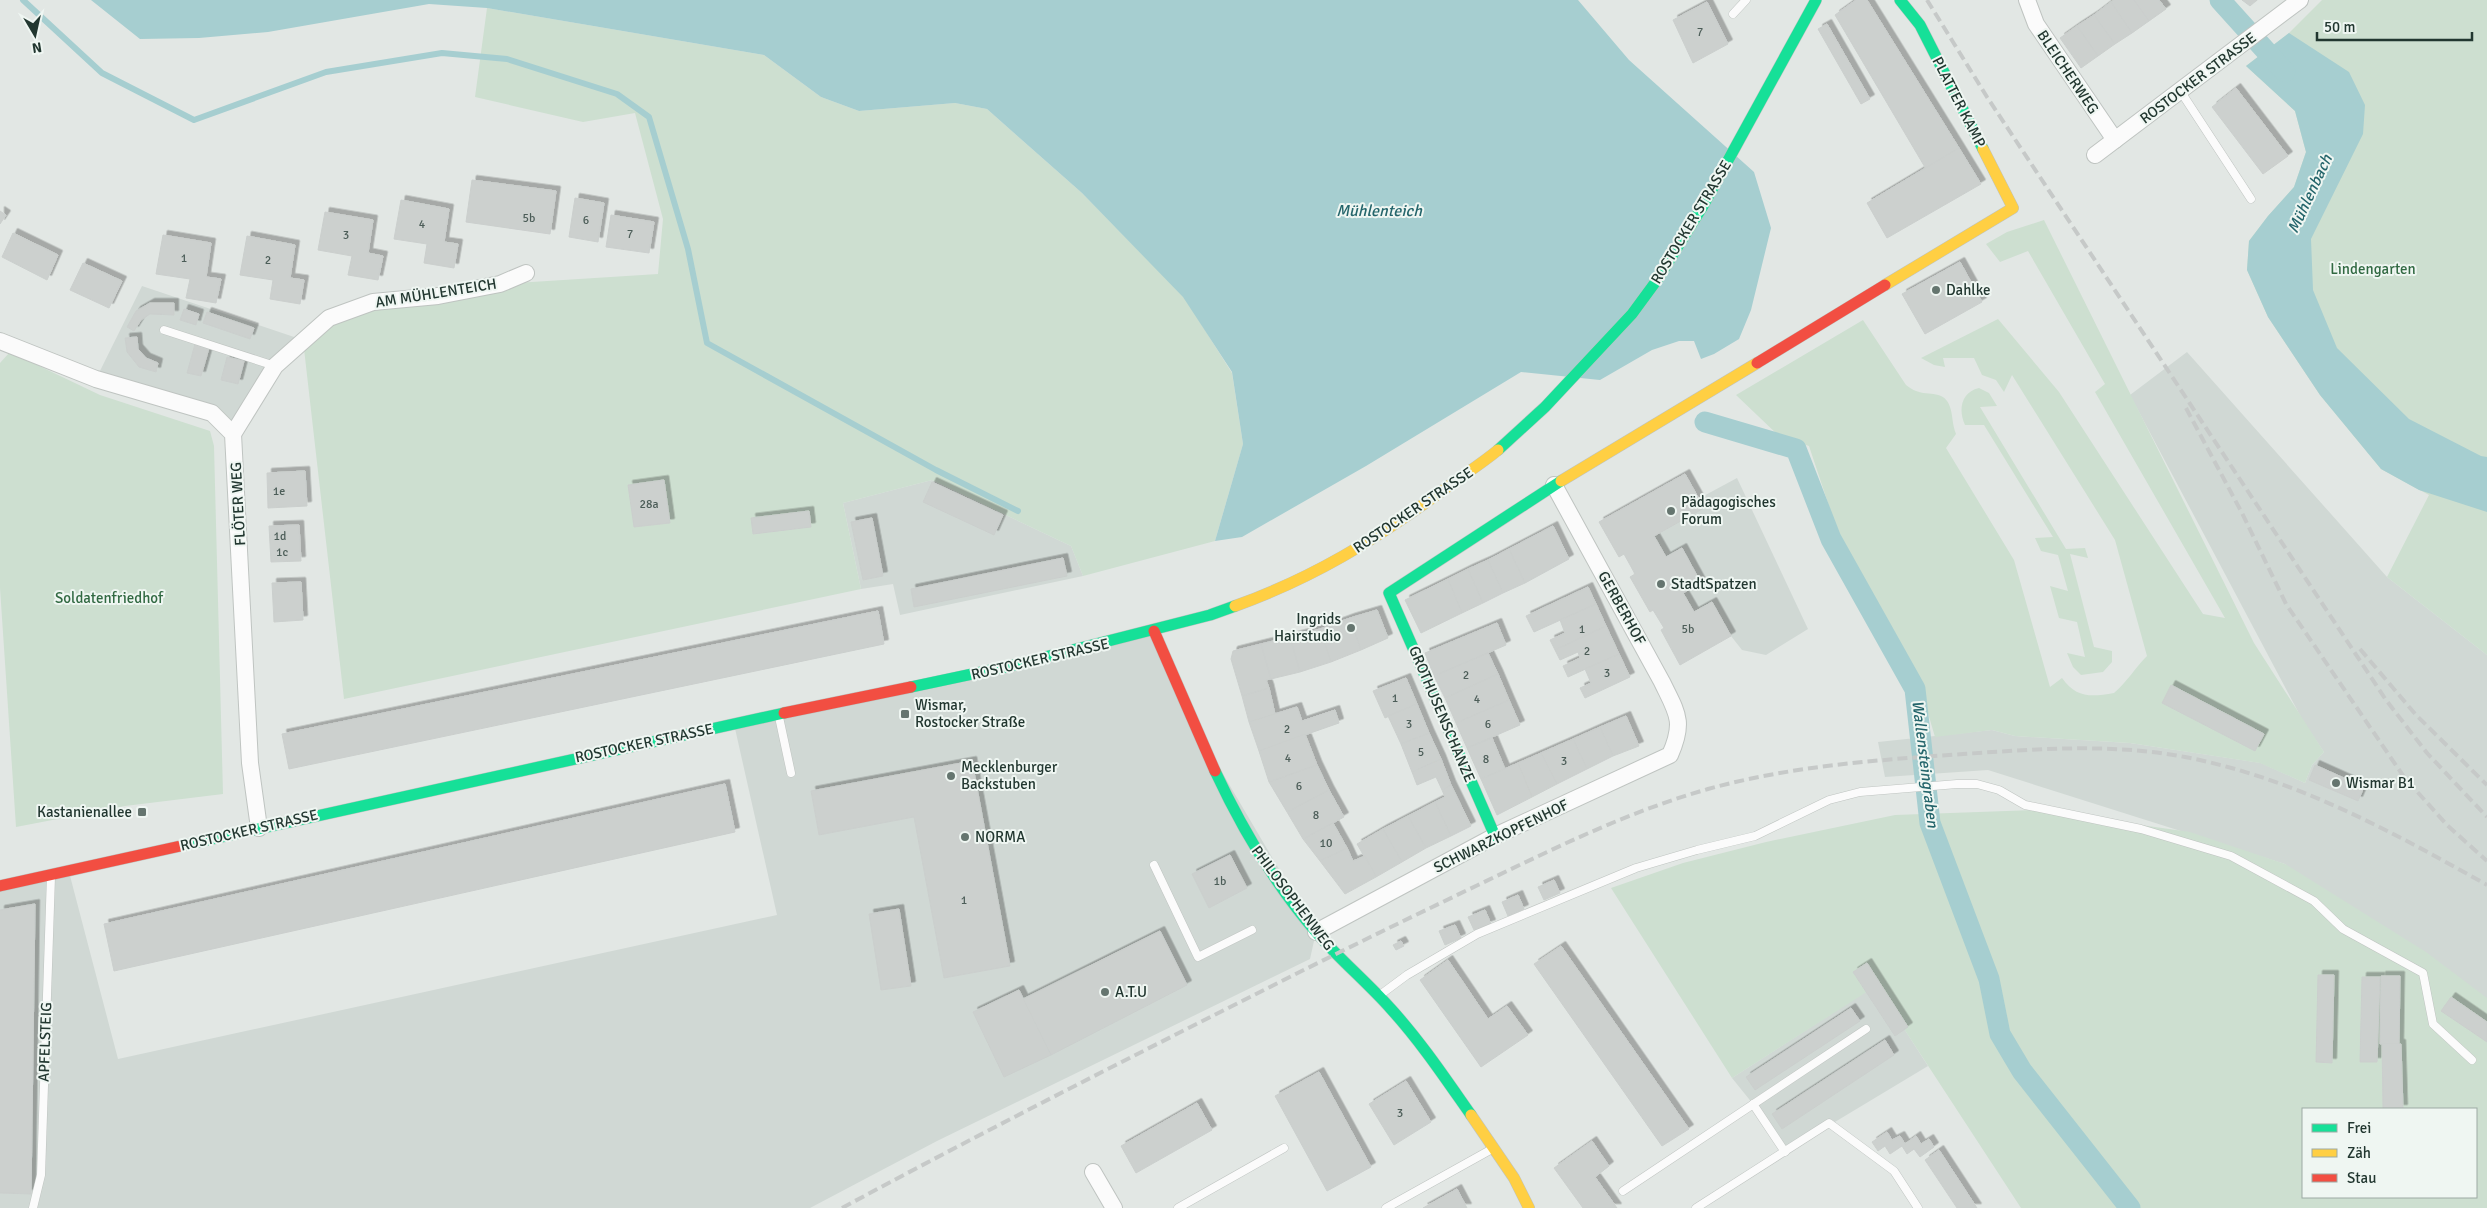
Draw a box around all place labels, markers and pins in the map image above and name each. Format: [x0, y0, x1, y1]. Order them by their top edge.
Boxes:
place label: Dahlke [1946, 281, 1991, 299]
marker: Dahlke [1930, 284, 1942, 296]
place label: Pädagogisches Forum [1681, 493, 1776, 528]
marker: Pädagogisches Forum [1665, 505, 1677, 517]
place label: StadtSpatzen [1671, 575, 1757, 593]
marker: StadtSpatzen [1655, 578, 1667, 590]
place label: Ingrids Hairstudio [1274, 610, 1341, 645]
marker: Ingrids Hairstudio [1345, 622, 1357, 634]
place label: Wismar, Rostocker Straße [915, 696, 1025, 731]
marker: Wismar, Rostocker Straße [899, 708, 911, 720]
place label: Mecklenburger Backstuben [961, 758, 1058, 793]
marker: Mecklenburger Backstuben [945, 770, 957, 782]
place label: Wismar B1 [2346, 774, 2415, 792]
marker: Wismar B1 [2330, 777, 2342, 789]
place label: Kastanienallee [37, 803, 132, 821]
marker: Kastanienallee [136, 806, 148, 818]
place label: NORMA [975, 828, 1025, 846]
marker: NORMA [959, 831, 971, 843]
place label: A.T.U [1115, 983, 1147, 1001]
marker: A.T.U [1099, 986, 1111, 998]

